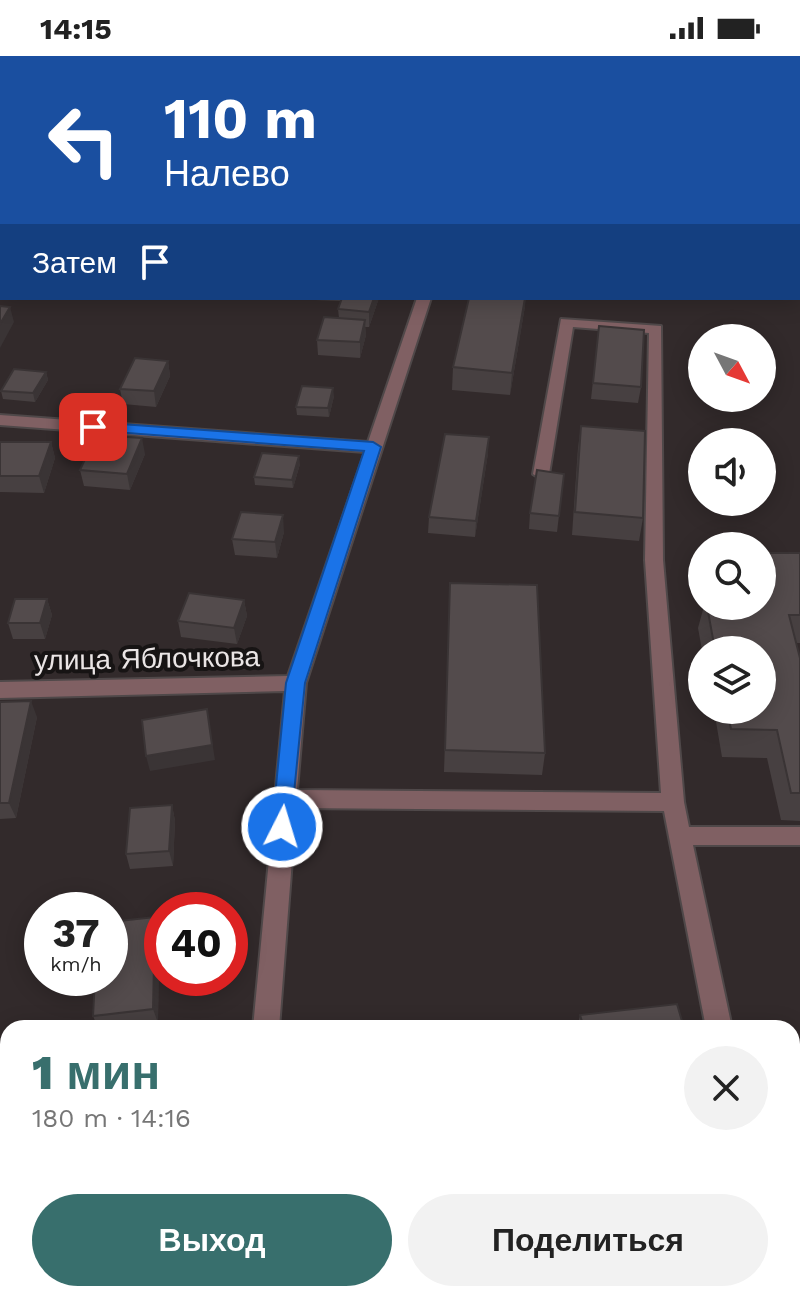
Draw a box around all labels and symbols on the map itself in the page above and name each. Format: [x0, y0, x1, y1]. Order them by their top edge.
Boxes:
north arrow [688, 324, 776, 412]
pin [59, 393, 127, 461]
street label: улица Яблочкова [34, 640, 261, 677]
position arrow [240, 785, 324, 869]
speed limit sign: 40 [144, 892, 248, 996]

